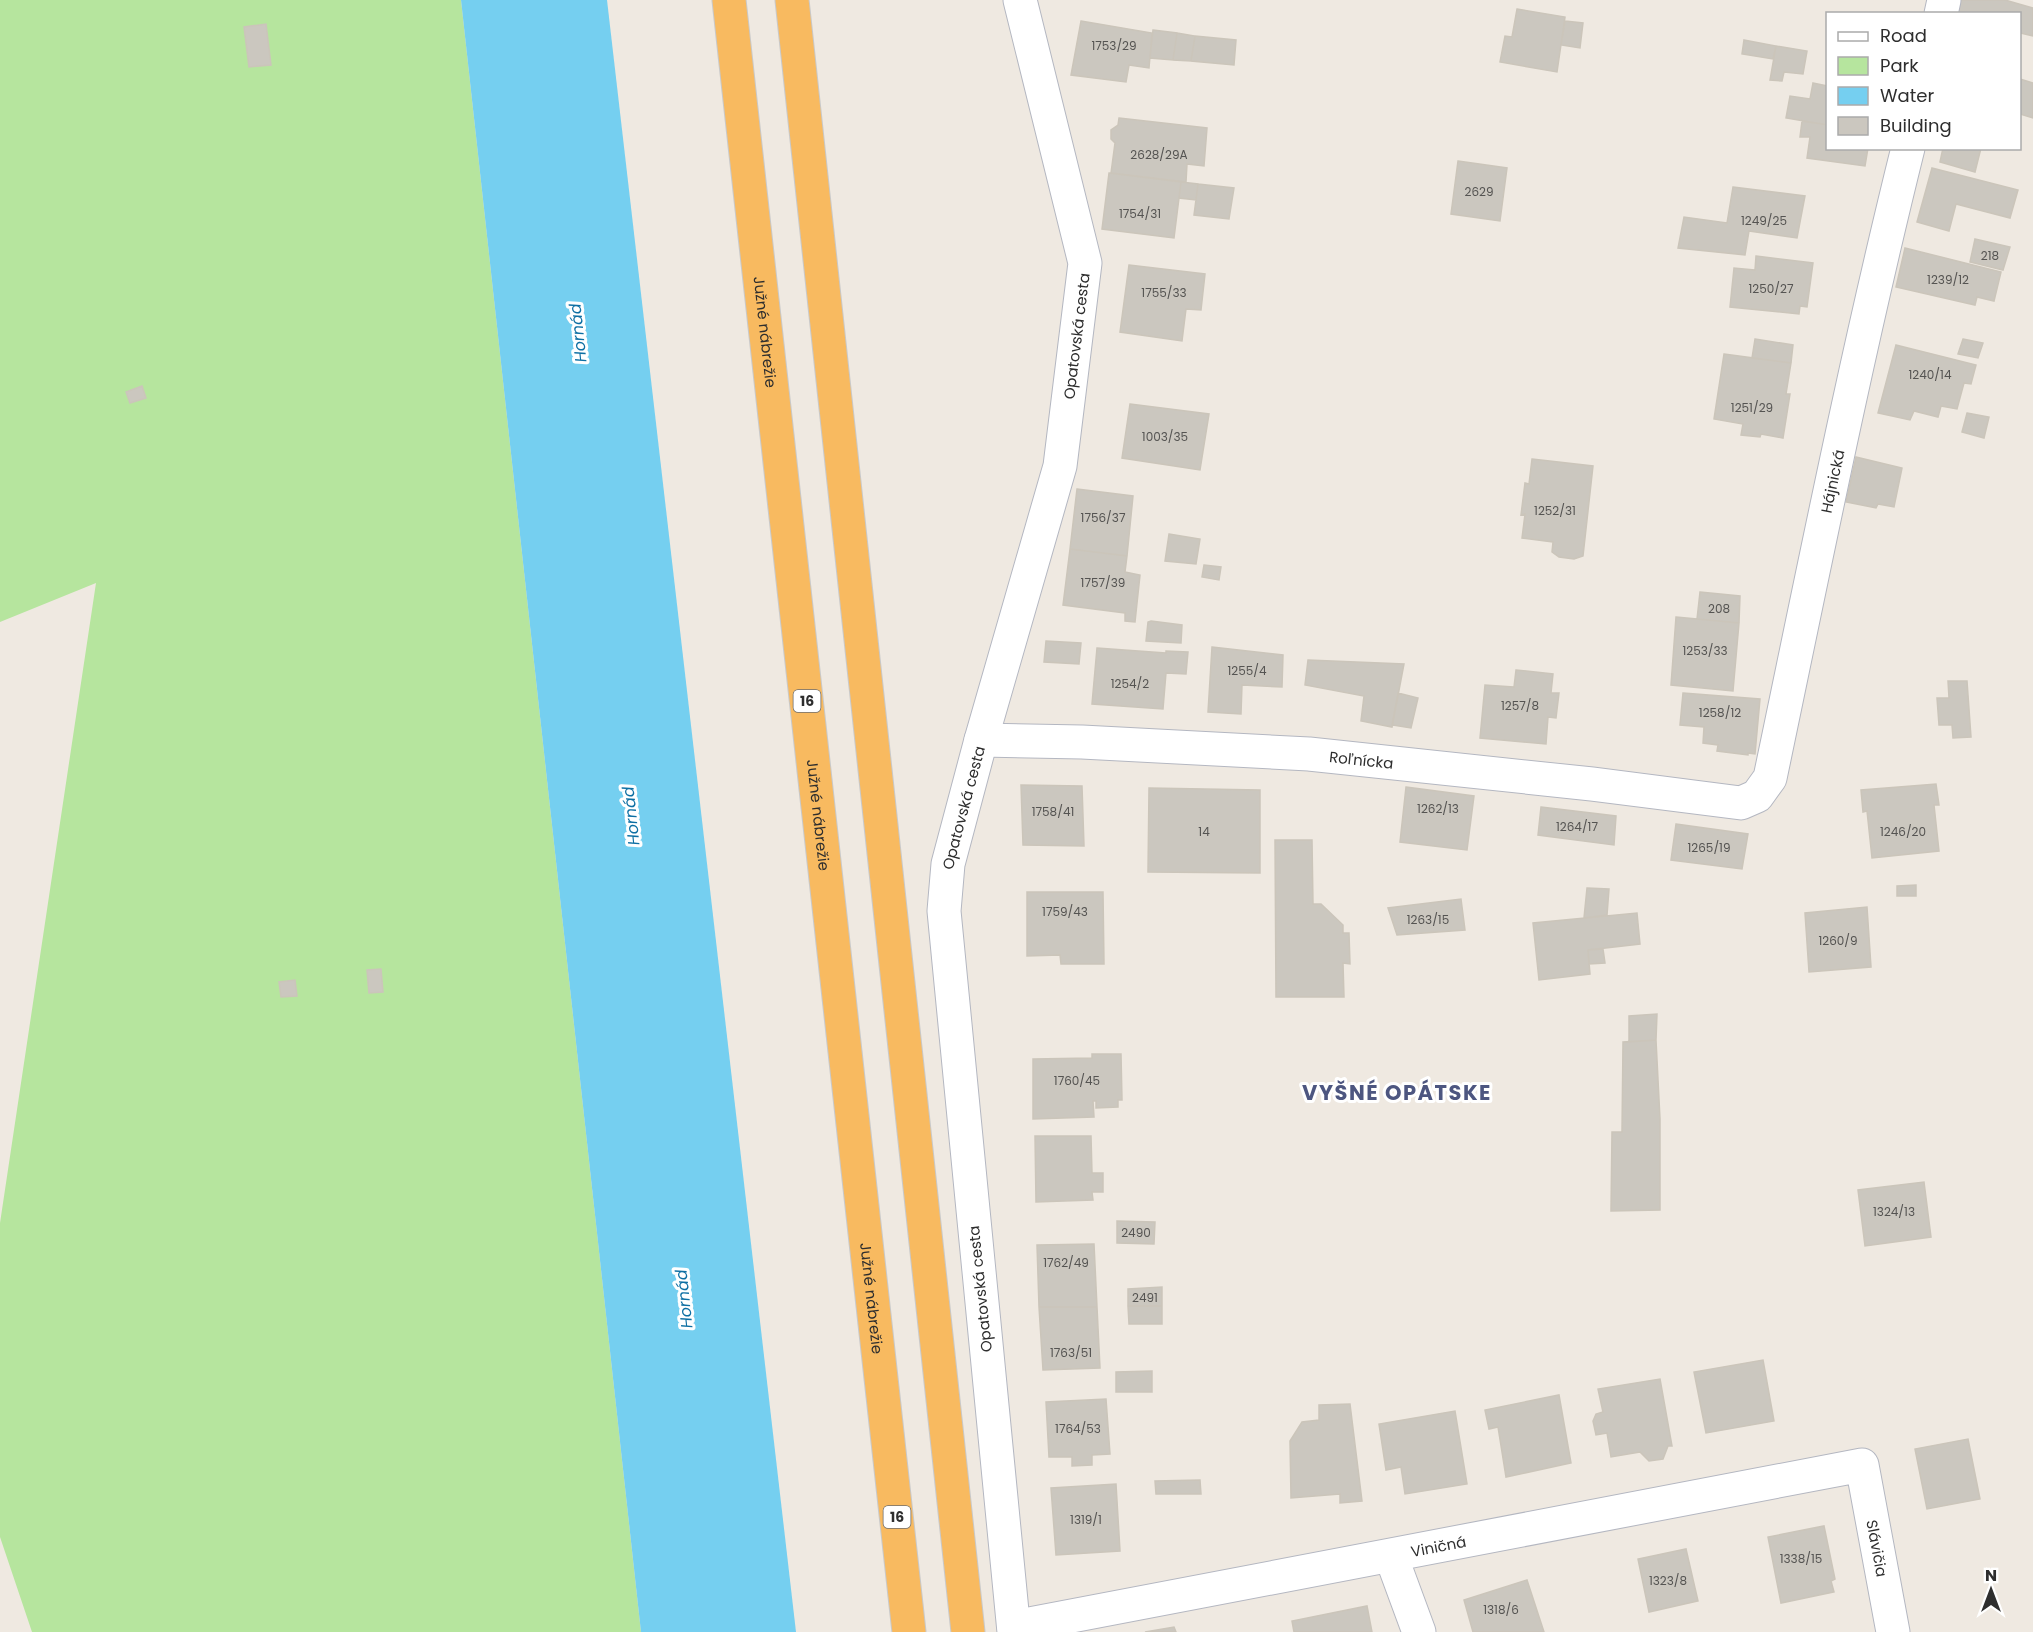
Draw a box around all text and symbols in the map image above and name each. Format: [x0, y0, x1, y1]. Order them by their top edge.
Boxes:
legend [1826, 12, 2021, 150]
text: Road [1880, 23, 1927, 48]
house number: 1753/29 [1091, 37, 1137, 54]
text: Park [1880, 53, 1919, 78]
text: Water [1880, 83, 1934, 108]
text: Building [1880, 113, 1952, 138]
house number: 2628/29A [1130, 146, 1188, 163]
house number: 2629 [1465, 183, 1493, 200]
house number: 1754/31 [1119, 205, 1161, 222]
house number: 1249/25 [1741, 212, 1787, 229]
house number: 218 [1981, 247, 1999, 264]
house number: 1239/12 [1927, 271, 1969, 288]
street label: Opatovská cesta [1058, 272, 1094, 400]
street label: Južné nábrežie [749, 275, 782, 389]
house number: 1250/27 [1749, 280, 1794, 297]
house number: 1755/33 [1141, 284, 1187, 301]
water label: Hornád [563, 302, 593, 364]
house number: 1240/14 [1909, 366, 1952, 383]
house number: 1251/29 [1731, 399, 1773, 416]
house number: 1003/35 [1142, 428, 1188, 445]
street label: Hájnická [1815, 447, 1849, 515]
house number: 1252/31 [1534, 502, 1576, 519]
house number: 1756/37 [1081, 509, 1126, 526]
house number: 1757/39 [1081, 574, 1125, 591]
house number: 208 [1708, 600, 1730, 617]
house number: 1253/33 [1682, 642, 1728, 659]
house number: 1255/4 [1227, 662, 1267, 679]
house number: 1254/2 [1111, 675, 1149, 692]
road number: 16 [794, 690, 820, 712]
house number: 1257/8 [1501, 697, 1539, 714]
house number: 1258/12 [1699, 704, 1741, 721]
street label: Opatovská cesta [937, 743, 990, 872]
street label: Roľnícka [1328, 746, 1395, 773]
street label: Južné nábrežie [802, 758, 835, 872]
water label: Hornád [616, 785, 646, 847]
house number: 1262/13 [1417, 800, 1459, 817]
house number: 1758/41 [1032, 803, 1074, 820]
house number: 1264/17 [1556, 818, 1598, 835]
house number: 14 [1198, 823, 1210, 840]
house number: 1246/20 [1880, 823, 1926, 840]
house number: 1265/19 [1687, 839, 1731, 856]
house number: 1759/43 [1042, 903, 1088, 920]
house number: 1263/15 [1407, 911, 1449, 928]
house number: 1260/9 [1818, 932, 1858, 949]
house number: 1760/45 [1054, 1072, 1100, 1089]
district label: VYŠNÉ OPÁTSKE [1302, 1078, 1492, 1107]
house number: 1324/13 [1873, 1203, 1915, 1220]
house number: 2490 [1121, 1224, 1151, 1241]
street label: Opatovská cesta [963, 1225, 997, 1353]
street label: Južné nábrežie [856, 1241, 889, 1355]
house number: 1762/49 [1043, 1254, 1089, 1271]
water label: Hornád [669, 1268, 699, 1330]
house number: 2491 [1132, 1289, 1158, 1306]
house number: 1763/51 [1050, 1344, 1092, 1361]
house number: 1764/53 [1055, 1420, 1101, 1437]
road number: 16 [884, 1506, 910, 1528]
house number: 1319/1 [1070, 1511, 1102, 1528]
street label: Slávičia [1862, 1518, 1893, 1579]
street label: Viničná [1409, 1530, 1468, 1562]
house number: 1338/15 [1780, 1550, 1822, 1567]
north arrow [1961, 1560, 2021, 1620]
text: N [1985, 1564, 1997, 1587]
house number: 1323/8 [1649, 1572, 1687, 1589]
house number: 1318/6 [1483, 1601, 1519, 1618]

